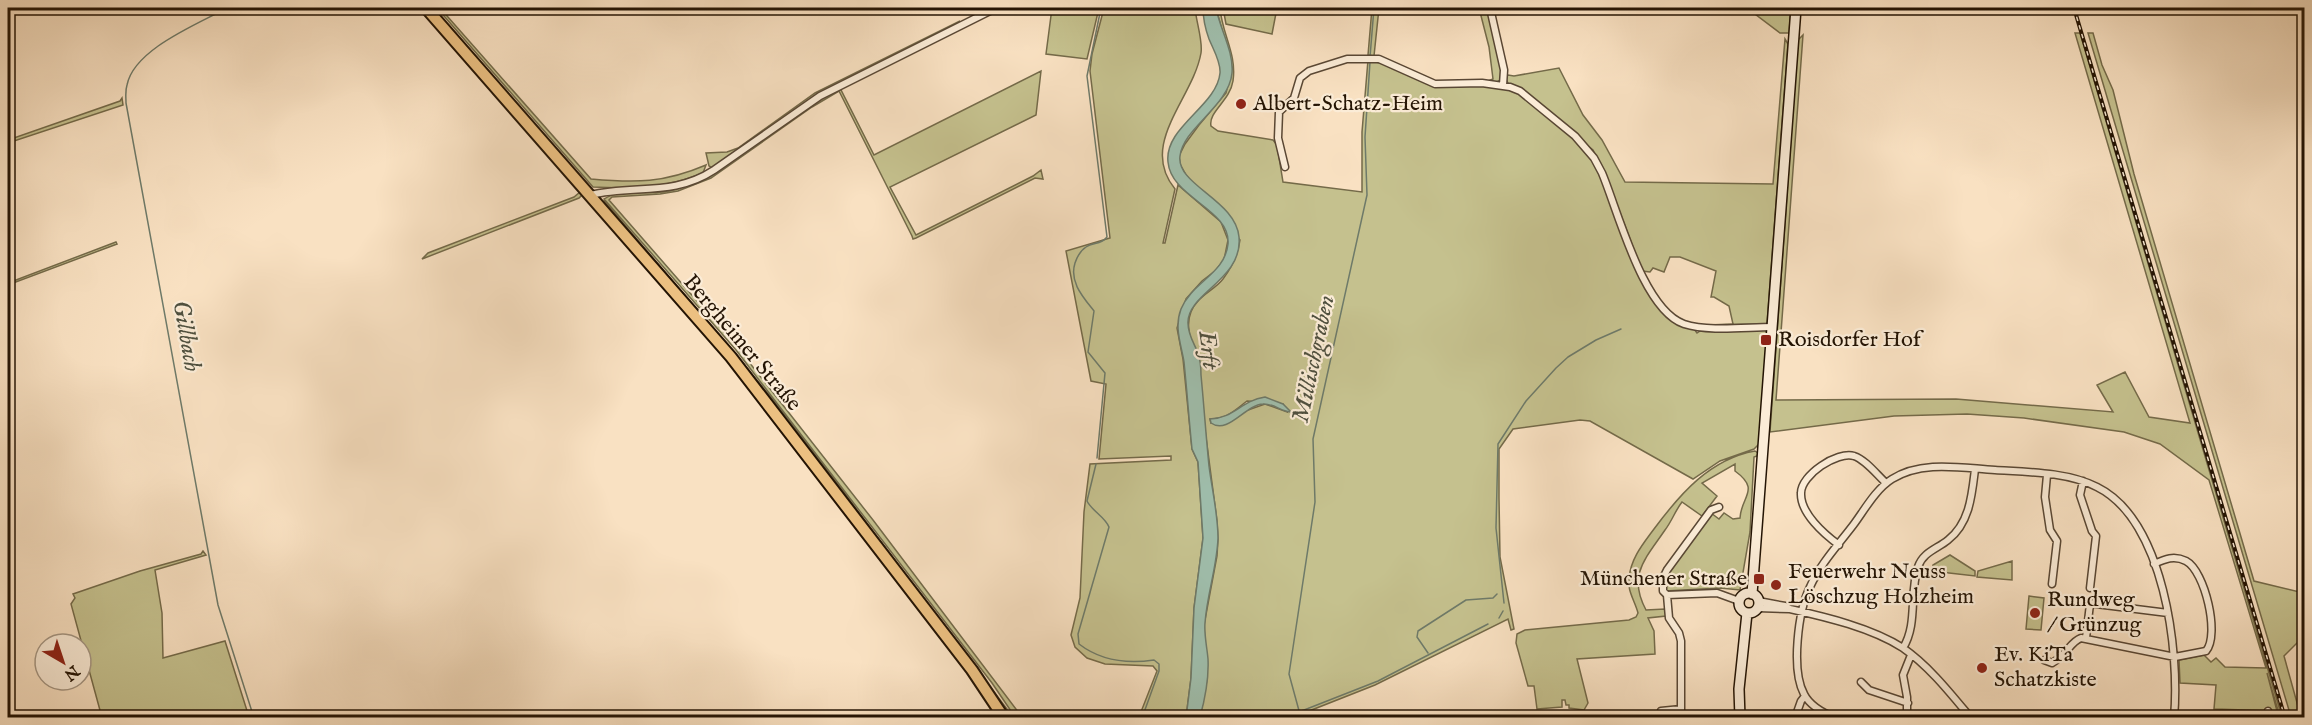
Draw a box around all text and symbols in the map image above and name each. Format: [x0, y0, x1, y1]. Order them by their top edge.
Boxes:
place label: Albert-Schatz-Heim [1252, 90, 1443, 118]
marker: Albert-Schatz-Heim [1234, 97, 1248, 111]
street label: Bergheimer Straße [677, 269, 807, 417]
water label: Millischgraben [1285, 292, 1343, 426]
water label: Gillbach [164, 298, 208, 374]
place label: Roisdorfer Hof [1778, 326, 1925, 354]
water label: Erft [1190, 328, 1226, 373]
marker: Roisdorfer Hof [1759, 333, 1773, 347]
place label: Feuerwehr Neuss Löschzug Holzheim [1788, 558, 1974, 611]
place label: Münchener Straße [1580, 565, 1747, 593]
marker: Münchener Straße [1752, 572, 1766, 586]
marker: Feuerwehr Neuss Löschzug Holzheim [1769, 578, 1783, 592]
place label: Rundweg / Grünzug [2047, 586, 2143, 639]
marker: Rundweg / Grünzug [2028, 606, 2042, 620]
north arrow [33, 632, 93, 692]
place label: Ev. KiTa Schatzkiste [1994, 641, 2097, 694]
text: N [59, 659, 84, 684]
marker: Ev. KiTa Schatzkiste [1975, 661, 1989, 675]

